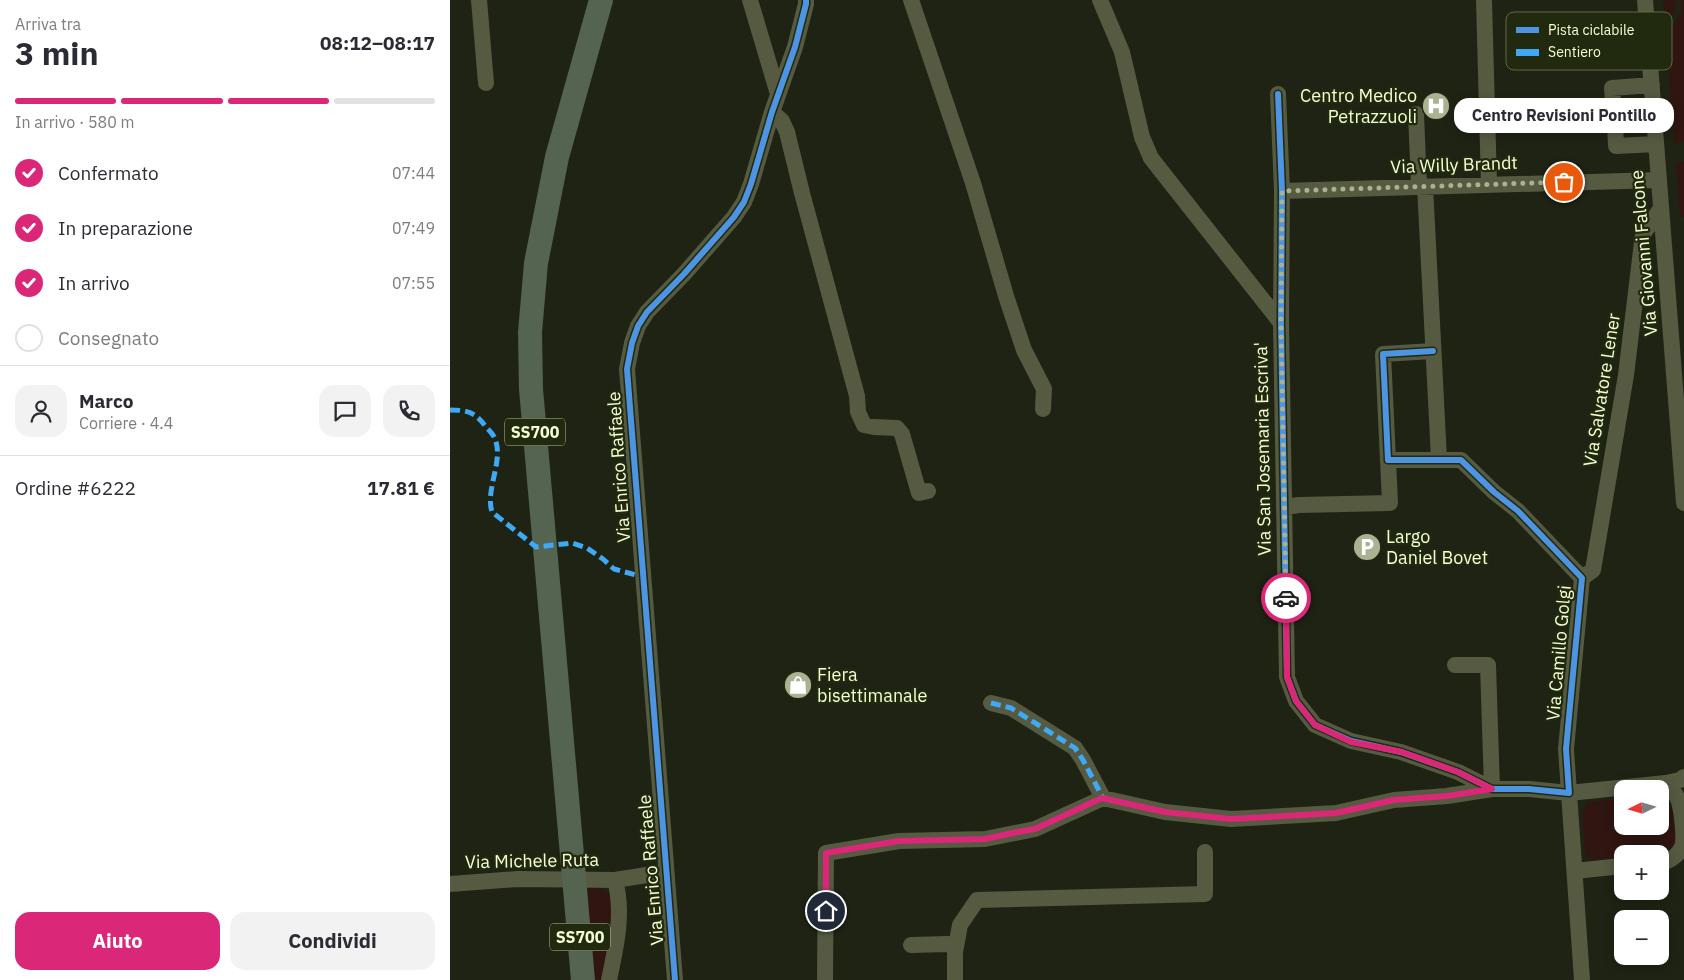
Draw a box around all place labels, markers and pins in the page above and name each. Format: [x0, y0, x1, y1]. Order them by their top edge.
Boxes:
place label: Centro Medico Petrazzuoli [1300, 84, 1417, 128]
hospital icon: Centro Medico Petrazzuoli [1421, 91, 1451, 121]
callout: Centro Revisioni Pontillo [1454, 97, 1674, 132]
pin [1543, 161, 1585, 203]
place label: Largo Daniel Bovet [1386, 525, 1488, 569]
parking icon: Largo Daniel Bovet [1352, 532, 1382, 562]
place label: Fiera bisettimanale [817, 663, 928, 707]
shop icon: Fiera bisettimanale [783, 670, 813, 700]
pin [805, 890, 847, 932]

